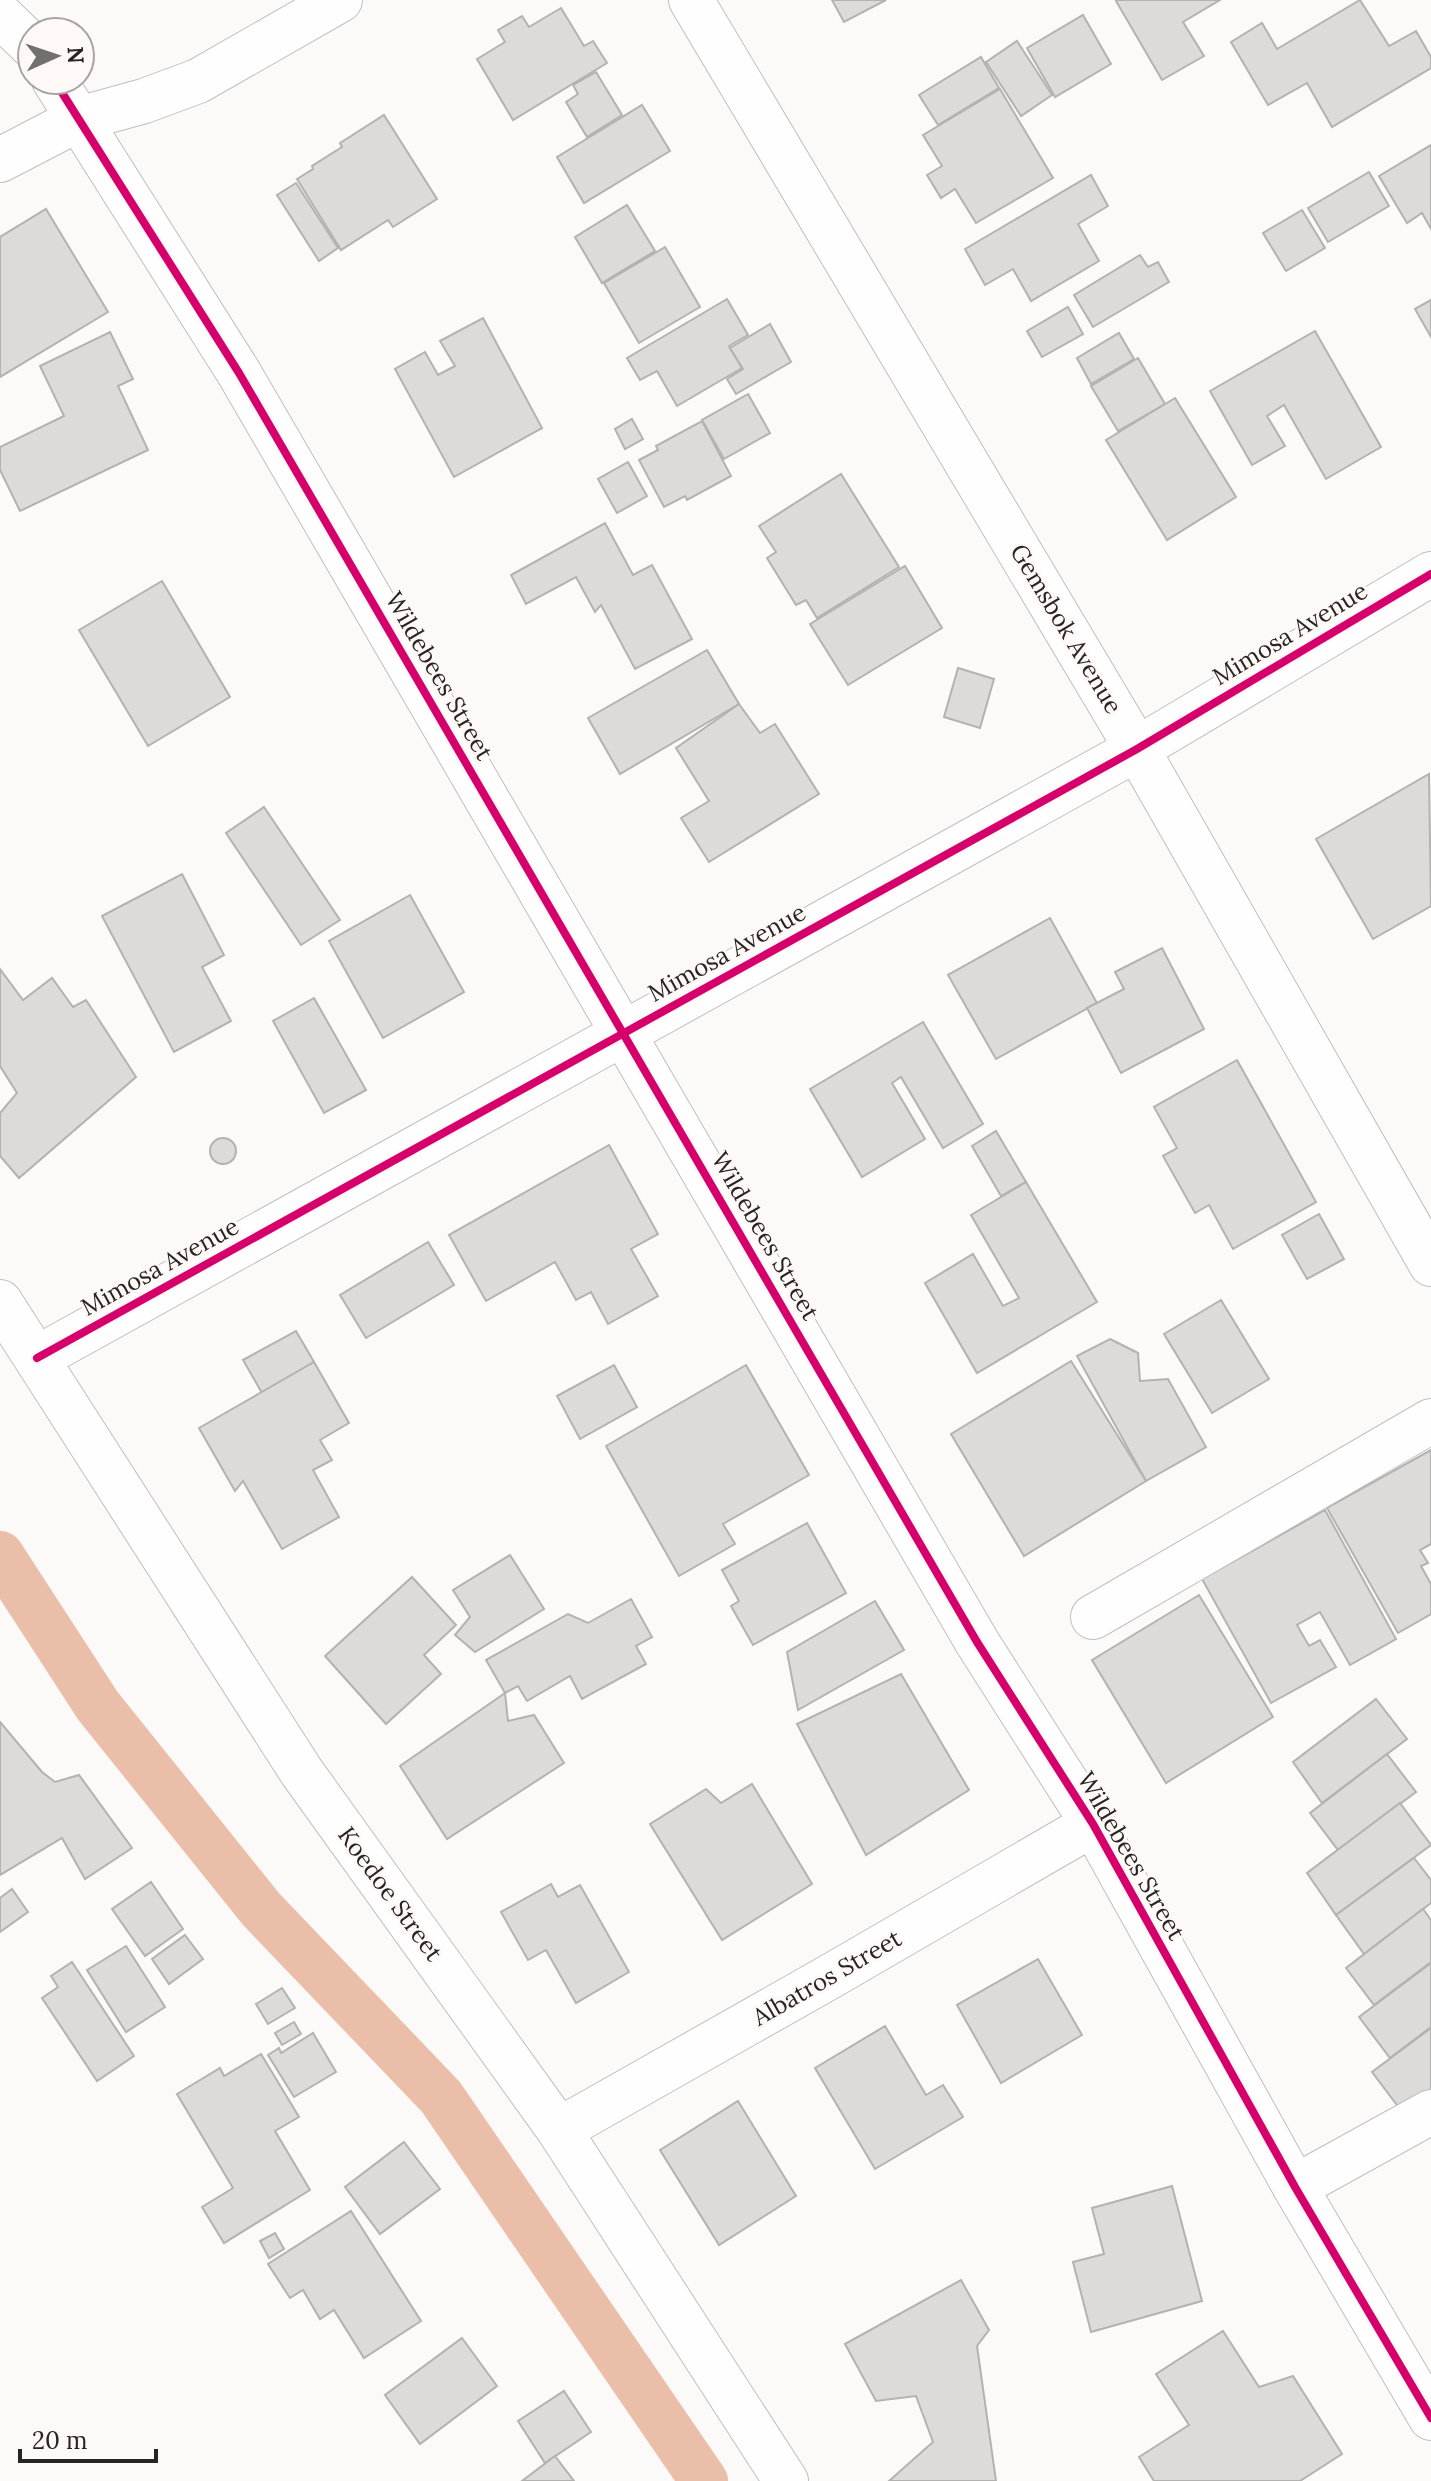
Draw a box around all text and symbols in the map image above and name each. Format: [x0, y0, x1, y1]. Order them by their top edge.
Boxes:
north arrow [16, 16, 96, 96]
text: N [62, 46, 90, 64]
street label: Gemsbok Avenue [1004, 538, 1129, 719]
street label: Mimosa Avenue [1207, 575, 1373, 692]
street label: Wildebees Street [379, 586, 501, 766]
street label: Mimosa Avenue [642, 896, 811, 1009]
street label: Wildebees Street [705, 1146, 827, 1326]
street label: Mimosa Avenue [75, 1210, 244, 1323]
street label: Wildebees Street [1071, 1766, 1193, 1946]
street label: Koedoe Street [331, 1820, 450, 1968]
street label: Albatros Street [746, 1922, 907, 2033]
scale bar [20, 2413, 156, 2463]
text: 20 m [32, 2425, 88, 2456]

